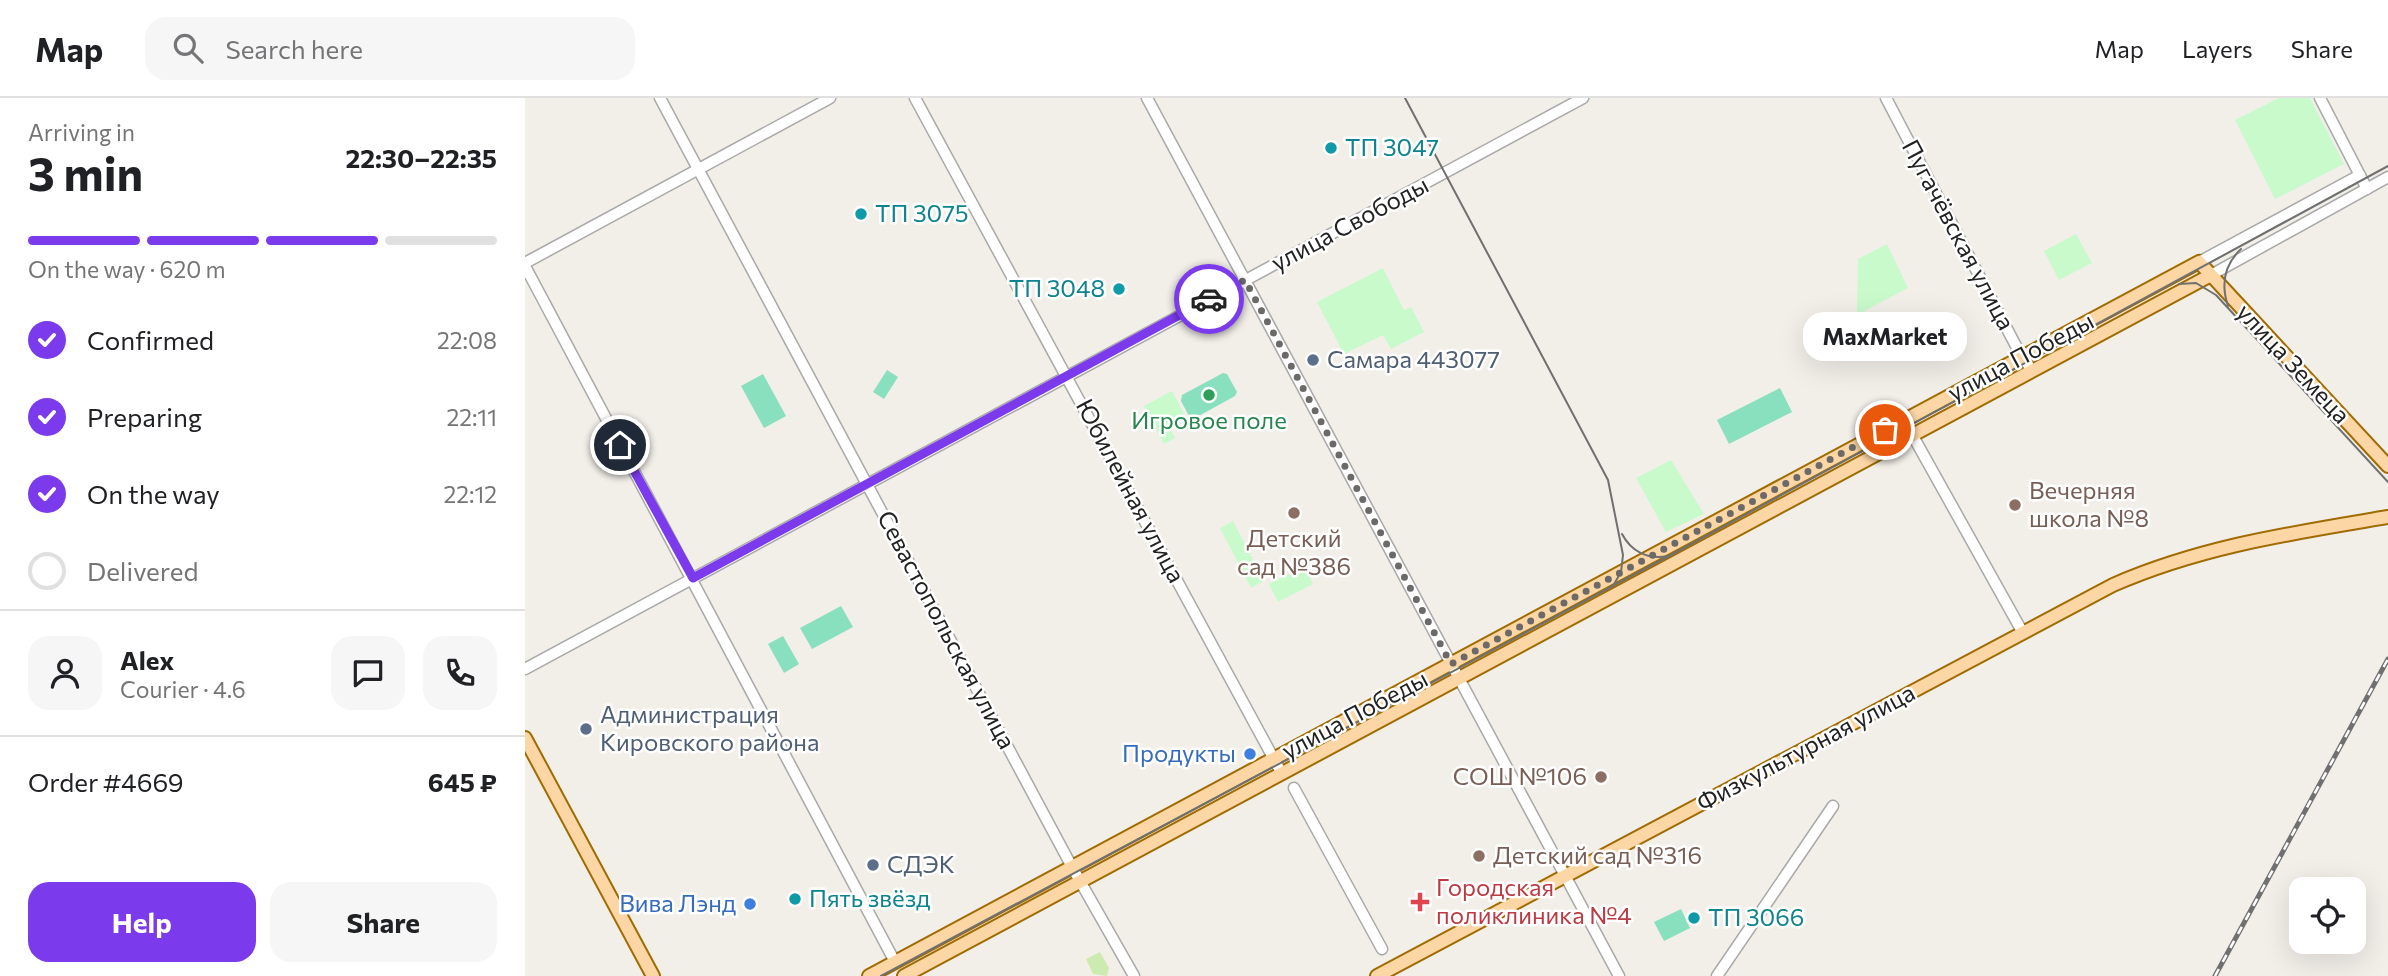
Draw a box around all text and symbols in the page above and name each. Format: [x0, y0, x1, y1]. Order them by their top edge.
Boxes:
search box [145, 17, 635, 80]
text: Map [35, 28, 103, 69]
icon: search [169, 29, 207, 67]
text: Search here [225, 33, 363, 64]
text: Map [2095, 34, 2144, 63]
text: Layers [2182, 34, 2253, 63]
text: Share [2291, 34, 2353, 63]
text: Arriving in [28, 118, 135, 146]
place label: ТП 3047 [1345, 132, 1439, 161]
street label: Пугачёвская улица [1897, 134, 2022, 334]
marker: ТП 3047 [1323, 140, 1339, 156]
text: 22:30–22:35 [345, 142, 497, 173]
text: 3 min [28, 144, 143, 200]
street label: улица Свободы [1266, 169, 1433, 276]
place label: ТП 3075 [875, 198, 969, 227]
marker: ТП 3075 [853, 206, 869, 222]
text: On the way · 620 m [28, 255, 226, 283]
courier [1174, 264, 1244, 334]
place label: ТП 3048 [1009, 273, 1105, 302]
icon: car [1190, 280, 1228, 318]
marker: ТП 3048 [1111, 281, 1127, 297]
street label: улица Земеца [2231, 297, 2357, 429]
street label: улица Победы [1942, 305, 2098, 406]
callout: MaxMarket [1803, 311, 1967, 360]
icon: check [28, 321, 66, 359]
text: MaxMarket [1823, 322, 1947, 350]
text: Confirmed [87, 324, 214, 355]
text: 22:08 [437, 326, 497, 354]
place label: Самара 443077 [1327, 344, 1500, 373]
marker: Самара 443077 [1305, 352, 1321, 368]
marker: Игровое поле [1201, 387, 1217, 403]
street label: Юбилейная улица [1071, 394, 1192, 587]
icon: check [28, 398, 66, 436]
pin [1855, 400, 1915, 460]
text: Preparing [87, 401, 202, 432]
text: 22:11 [446, 403, 497, 431]
place label: Игровое поле [1131, 405, 1287, 434]
icon: bag [1866, 411, 1904, 449]
pin [590, 415, 650, 475]
icon: home [601, 426, 639, 464]
icon: check [28, 475, 66, 513]
place label: Вечерняя школа №8 [2029, 475, 2149, 532]
text: On the way [87, 478, 220, 509]
text: 22:12 [443, 480, 497, 508]
marker: Вечерняя школа №8 [2007, 497, 2023, 513]
street label: Севастопольская улица [872, 505, 1022, 753]
marker: Детский сад №386 [1286, 505, 1302, 521]
place label: Детский сад №386 [1237, 523, 1351, 580]
text: Delivered [87, 555, 198, 586]
button: person [28, 636, 102, 710]
button: chat [331, 636, 405, 710]
button: phone [423, 636, 497, 710]
text: Alex [120, 644, 174, 675]
street label: улица Победы [1276, 663, 1432, 764]
text: Courier · 4.6 [120, 675, 246, 703]
street label: Физкультурная улица [1691, 677, 1919, 817]
place label: Администрация Кировского района [600, 699, 819, 756]
marker: Администрация Кировского района [578, 721, 594, 737]
place label: Продукты [1122, 738, 1236, 767]
marker: Продукты [1242, 746, 1258, 762]
place label: СОШ №106 [1453, 761, 1587, 790]
text: Order #4669 [28, 766, 184, 797]
text: 645 ₽ [428, 766, 497, 797]
marker: СОШ №106 [1593, 769, 1609, 785]
place label: Детский сад №316 [1493, 840, 1702, 869]
marker: Детский сад №316 [1471, 848, 1487, 864]
place label: СДЭК [887, 849, 955, 878]
marker: СДЭК [865, 857, 881, 873]
place label: Городская поликлиника №4 [1436, 872, 1632, 929]
map controls [2289, 877, 2366, 954]
button: locate [2289, 877, 2366, 954]
button: Help [28, 882, 256, 962]
button: Share [270, 882, 497, 962]
place label: Пять звёзд [809, 883, 930, 912]
place label: Вива Лэнд [619, 888, 736, 917]
marker: Пять звёзд [787, 891, 803, 907]
marker: Городская поликлиника №4 [1410, 892, 1430, 912]
marker: Вива Лэнд [742, 896, 758, 912]
place label: ТП 3066 [1708, 902, 1804, 931]
marker: ТП 3066 [1686, 910, 1702, 926]

